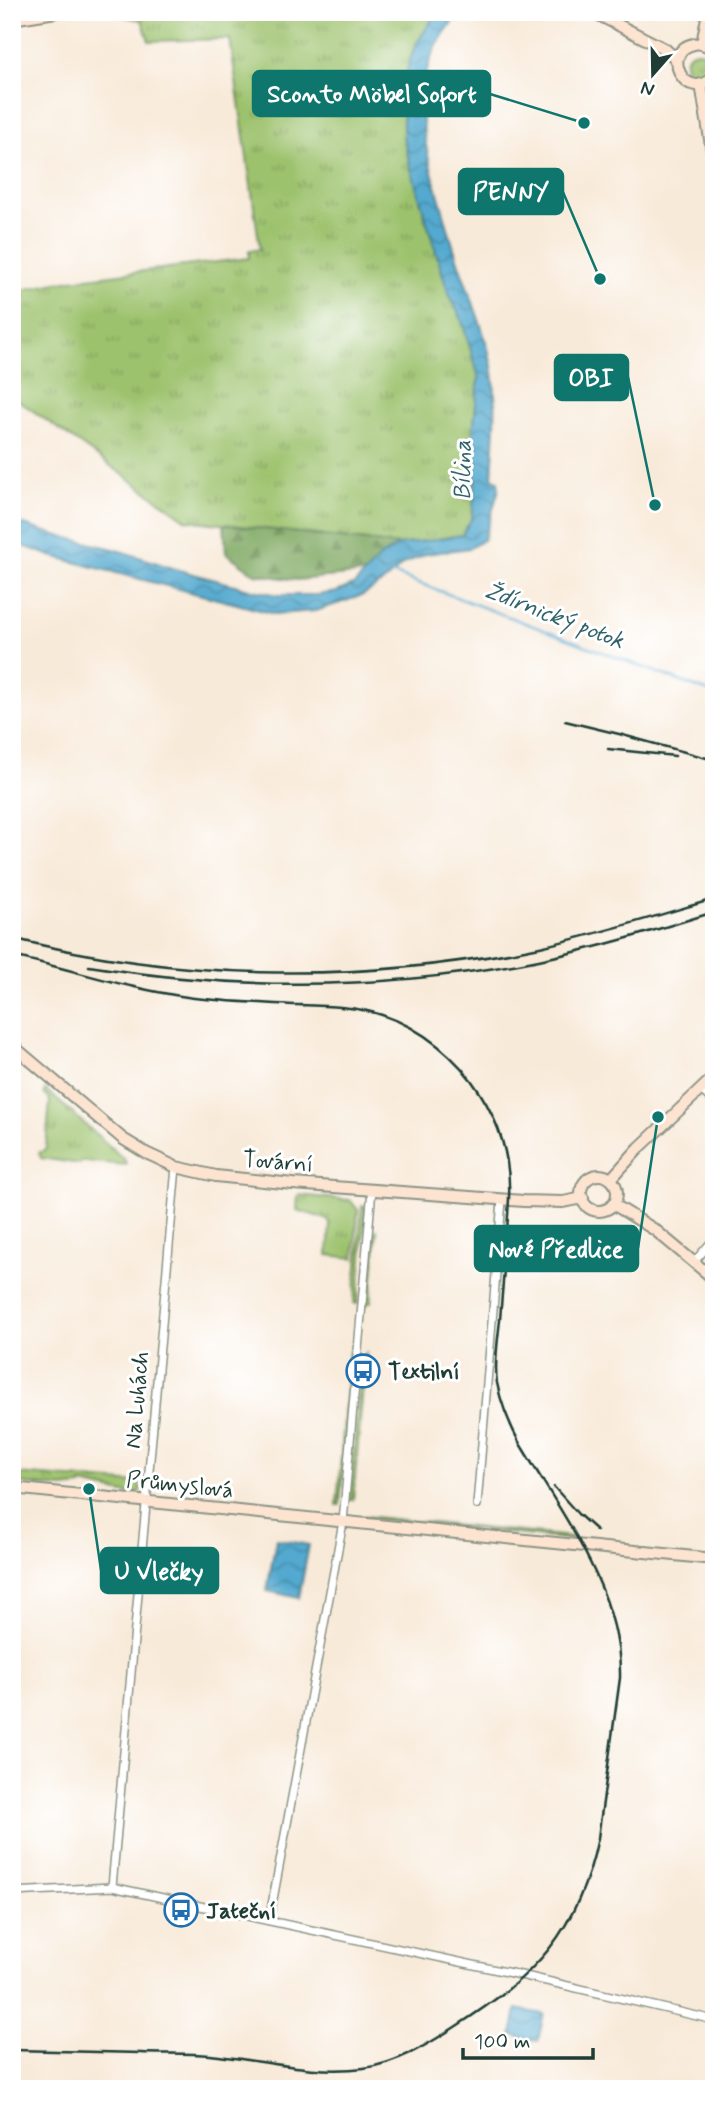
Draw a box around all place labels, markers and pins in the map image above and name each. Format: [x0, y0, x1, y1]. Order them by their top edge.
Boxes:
callout: Sconto Möbel Sofort [253, 71, 490, 116]
callout: PENNY [459, 169, 563, 214]
callout: OBI [555, 355, 628, 400]
callout: Nové Předlice [475, 1226, 638, 1271]
bus stop icon: Textilní [344, 1352, 382, 1390]
place label: Textilní [388, 1358, 460, 1388]
callout: U Vlečky [101, 1548, 218, 1593]
bus stop icon: Jateční [162, 1891, 200, 1929]
place label: Jateční [206, 1897, 277, 1927]

